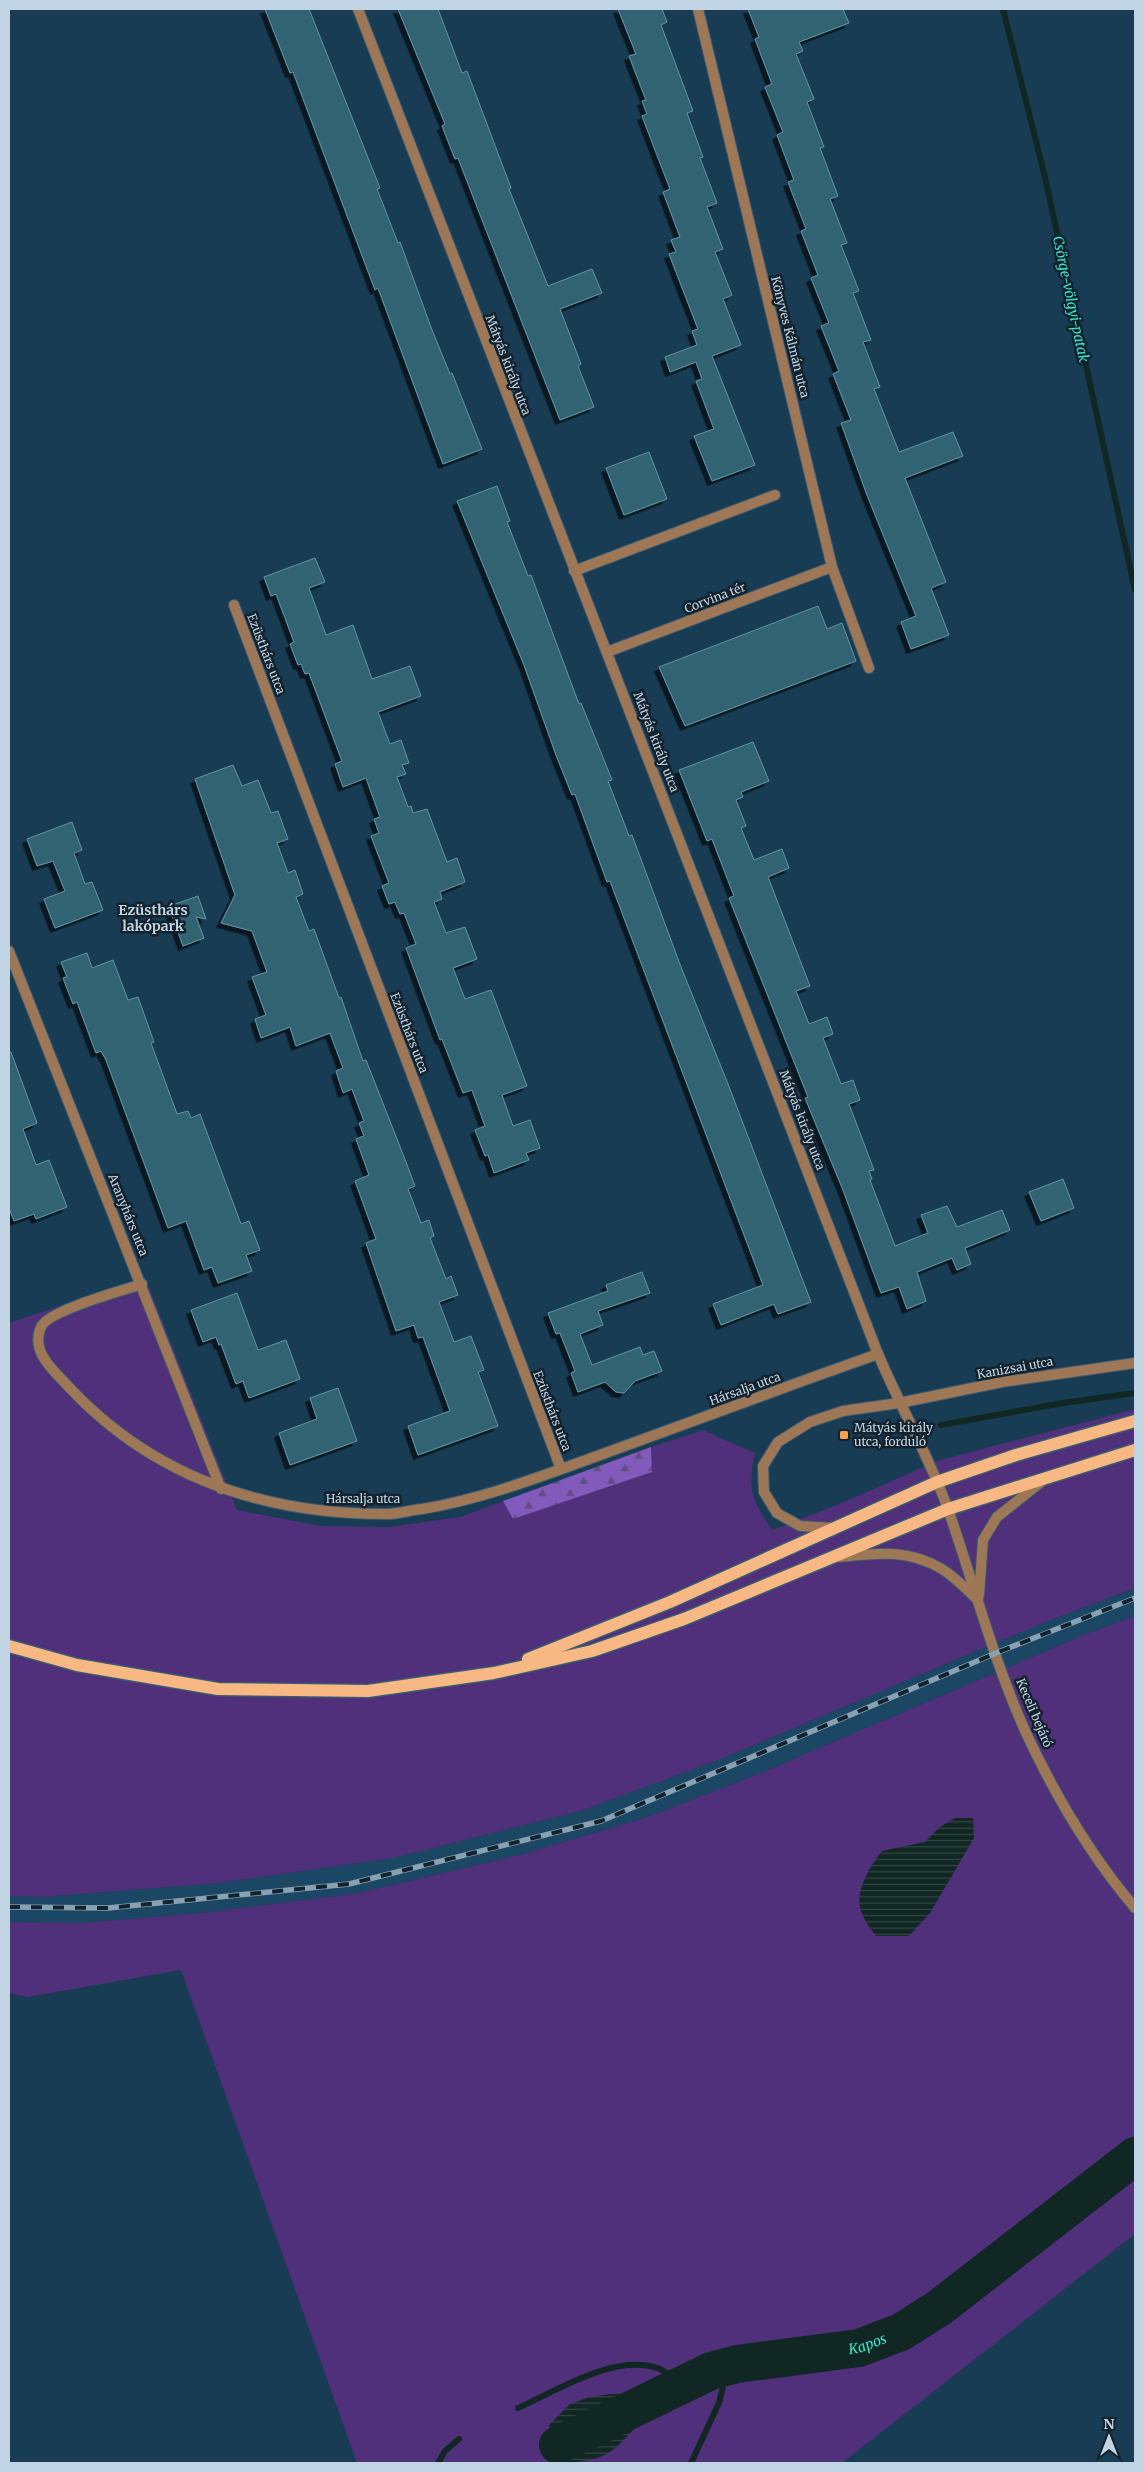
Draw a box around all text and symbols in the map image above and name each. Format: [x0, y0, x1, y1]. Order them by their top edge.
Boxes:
water label: Csörge-völgyi-patak [1049, 234, 1093, 364]
street label: Könyves Kálmán utca [768, 275, 813, 400]
street label: Mátyás király utca [482, 313, 535, 418]
street label: Corvina tér [682, 579, 748, 616]
street label: Ezüsthárs utca [244, 611, 289, 697]
street label: Mátyás király utca [630, 690, 683, 795]
district label: Ezüsthárs lakópark [118, 901, 188, 935]
street label: Ezüsthárs utca [387, 990, 432, 1076]
street label: Mátyás király utca [776, 1068, 829, 1173]
street label: Aranyhárs utca [105, 1171, 152, 1259]
street label: Kanizsai utca [976, 1353, 1055, 1382]
street label: Ezüsthárs utca [530, 1368, 575, 1454]
street label: Hársalja utca [707, 1369, 783, 1408]
place label: Mátyás király utca, forduló [854, 1420, 933, 1449]
marker: Mátyás király utca, forduló [838, 1429, 850, 1441]
street label: Hársalja utca [326, 1491, 401, 1506]
street label: Keceli bejáró [1013, 1676, 1056, 1749]
water label: Kapos [846, 2329, 889, 2358]
north arrow [1084, 2412, 1134, 2462]
text: N [1103, 2415, 1115, 2433]

